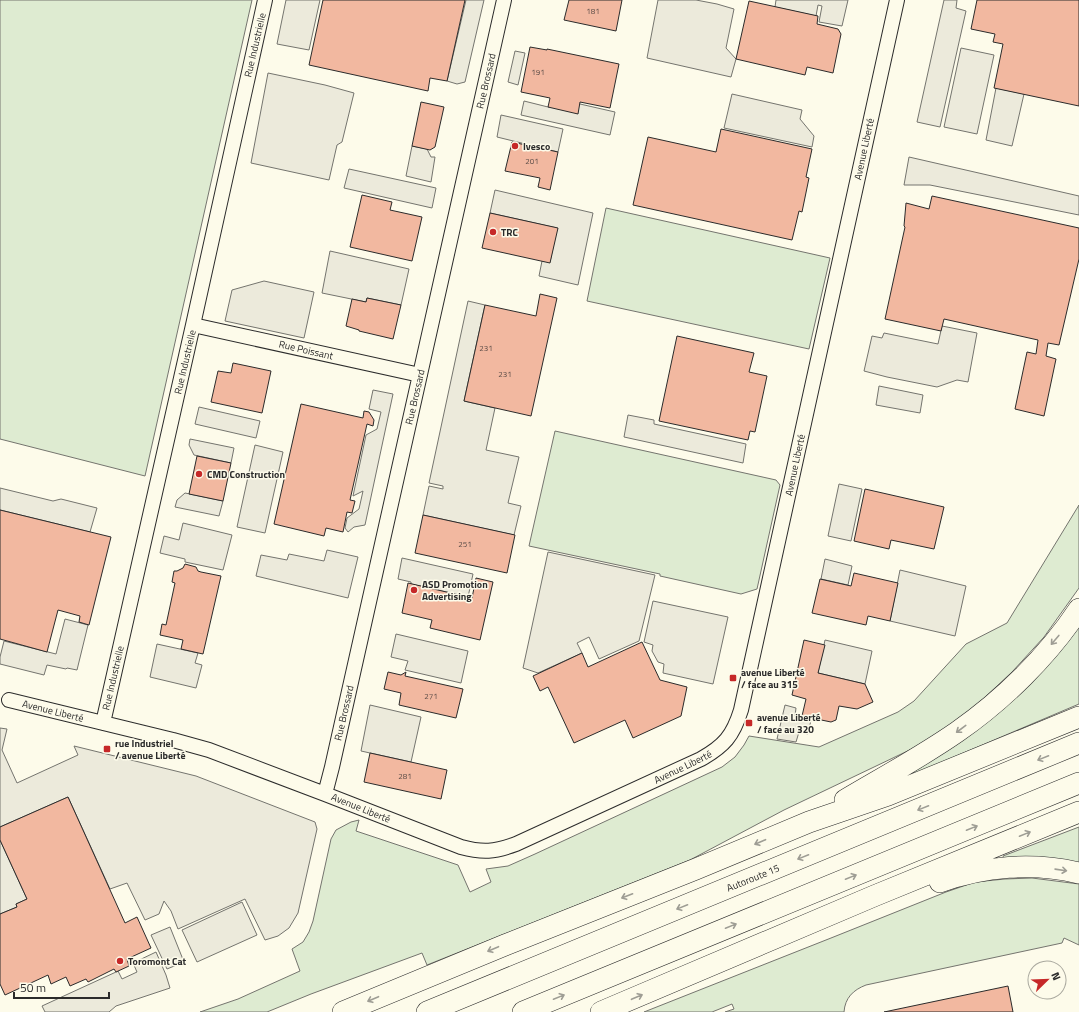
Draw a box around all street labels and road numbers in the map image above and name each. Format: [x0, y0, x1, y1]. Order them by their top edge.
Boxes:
street label: Rue Industrielle [240, 11, 270, 79]
street label: Rue Brossard [472, 52, 500, 110]
street label: Avenue Liberté [850, 117, 878, 181]
street label: Rue Industrielle [170, 328, 200, 396]
street label: Rue Poissant [277, 336, 335, 364]
street label: Rue Brossard [401, 368, 429, 426]
street label: Avenue Liberté [781, 433, 809, 497]
street label: Rue Industrielle [98, 644, 128, 712]
street label: Rue Brossard [330, 684, 358, 742]
street label: Avenue Liberté [21, 696, 85, 726]
street label: Avenue Liberté [651, 746, 715, 788]
street label: Avenue Liberté [329, 789, 393, 827]
street label: Autoroute 15 [724, 860, 782, 895]

